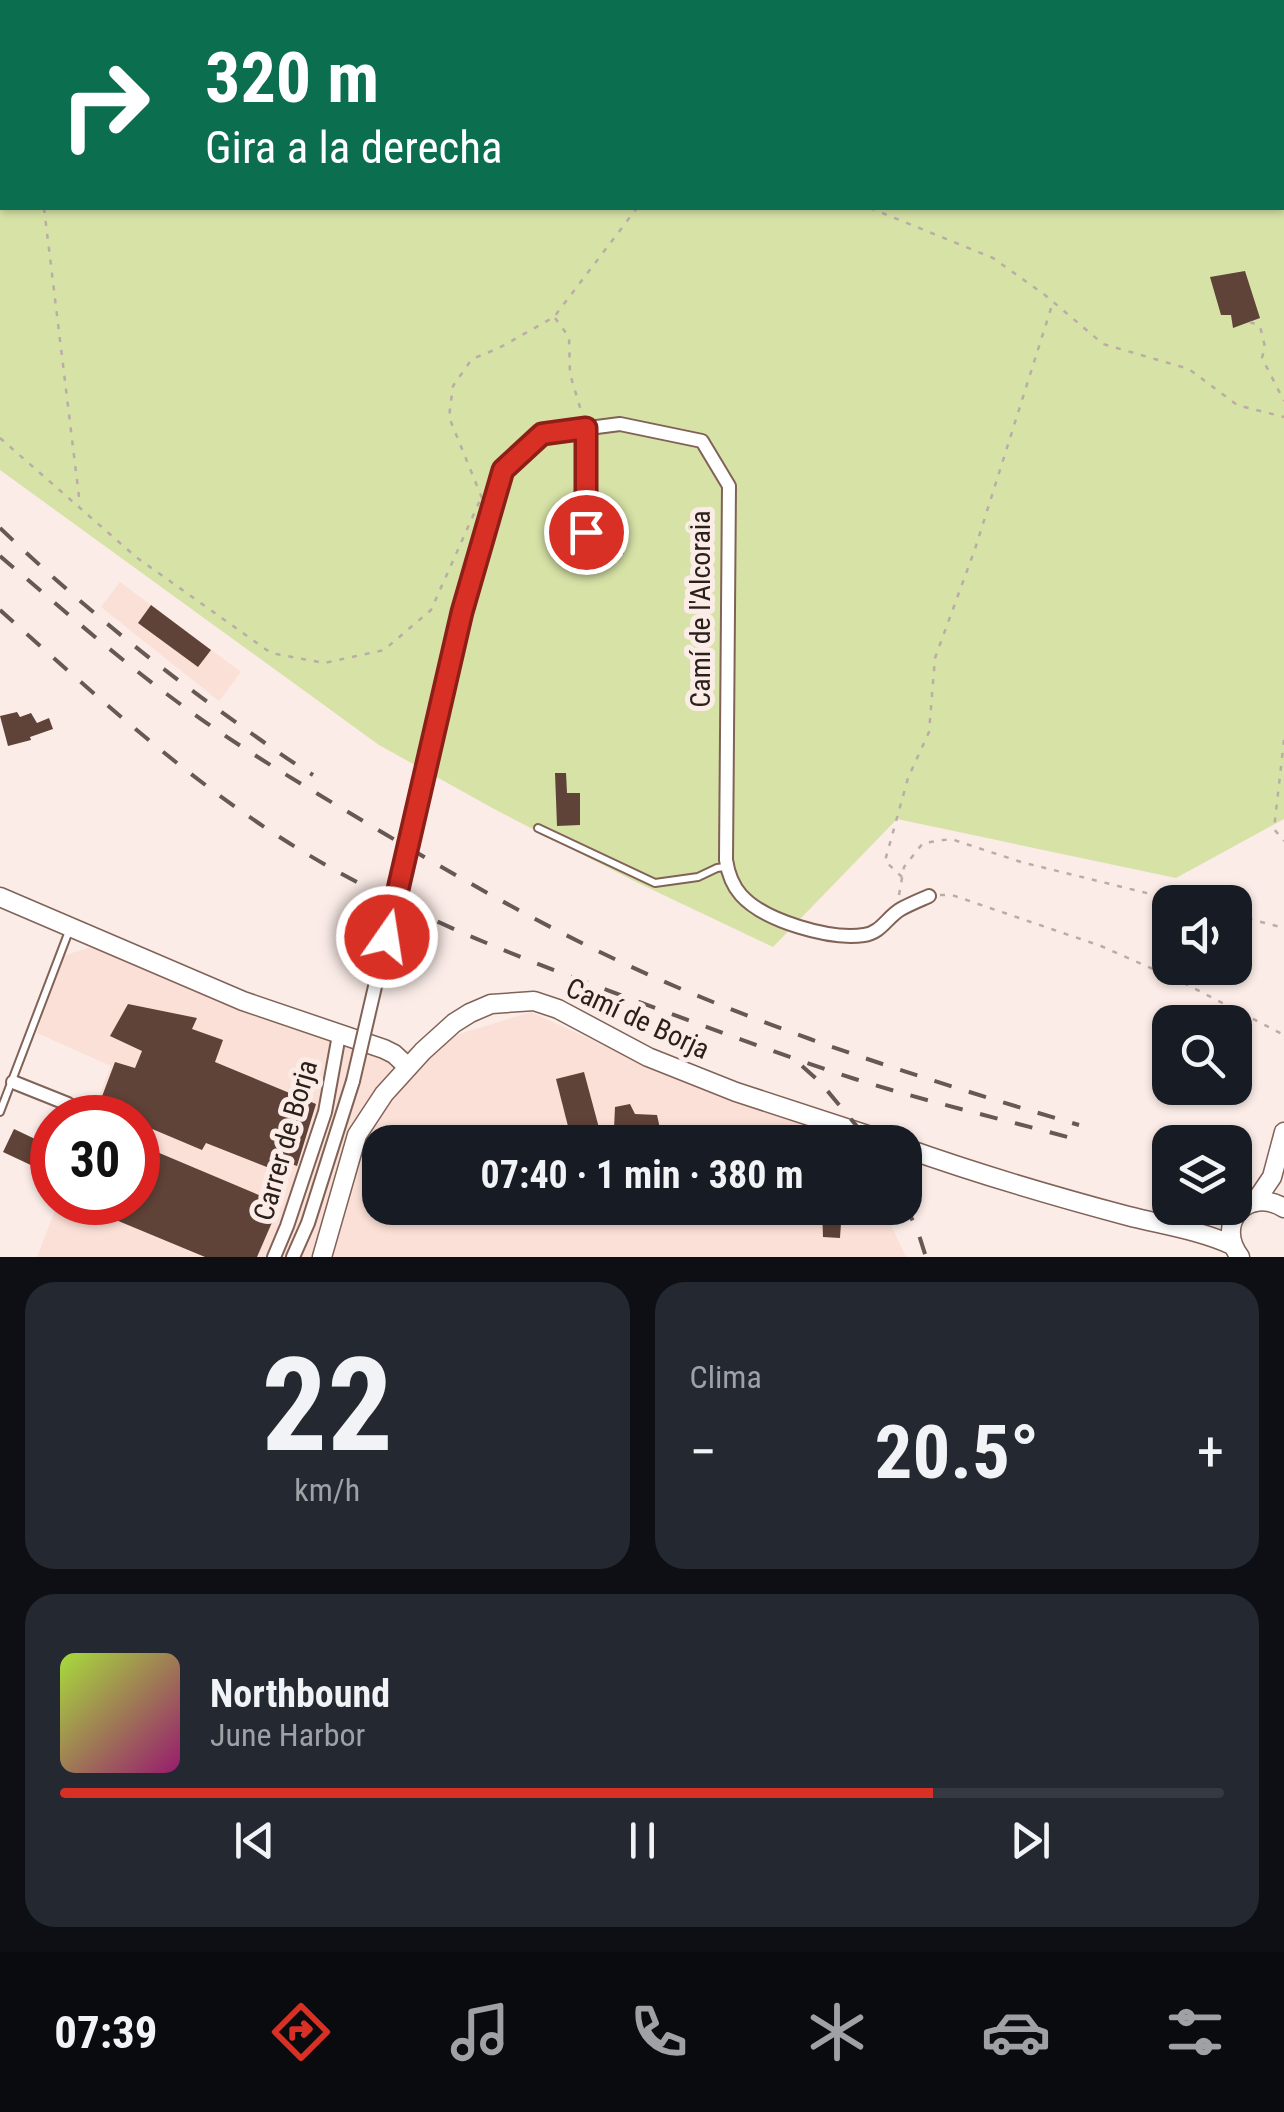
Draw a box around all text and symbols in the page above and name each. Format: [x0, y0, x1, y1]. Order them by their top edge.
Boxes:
text: 320 m [205, 37, 379, 119]
icon: right [40, 40, 170, 170]
text: Gira a la derecha [205, 121, 503, 174]
pin [544, 490, 629, 575]
icon: arrive [559, 505, 614, 560]
street label: Camí de l'Alcoraia [684, 510, 717, 708]
position arrow [335, 885, 439, 989]
map controls [1152, 885, 1252, 1225]
button: sound [1152, 885, 1252, 985]
street label: Camí de Borja [561, 971, 715, 1066]
button: search [1152, 1005, 1252, 1105]
street label: Carrer de Borja [247, 1056, 324, 1224]
speed limit sign: 30 [30, 1095, 160, 1225]
button: layers [1152, 1125, 1252, 1225]
text: 07:40 · 1 min · 380 m [481, 1153, 803, 1197]
text: 22 [262, 1329, 393, 1482]
text: Clima [690, 1358, 762, 1396]
text: 20.5° [875, 1408, 1039, 1496]
text: − [690, 1420, 717, 1484]
text: + [1197, 1420, 1224, 1484]
text: km/h [294, 1471, 360, 1509]
text: Northbound [210, 1672, 390, 1716]
text: June Harbor [210, 1716, 365, 1754]
icon: previous [227, 1813, 282, 1868]
icon: pause [615, 1813, 670, 1868]
icon: next [1003, 1813, 1058, 1868]
icon: directions [266, 1997, 336, 2067]
icon: music [445, 1997, 515, 2067]
icon: phone [624, 1997, 694, 2067]
icon: climate [802, 1997, 872, 2067]
icon: car [981, 1997, 1051, 2067]
icon: filters [1160, 1997, 1230, 2067]
text: 07:39 [54, 2006, 158, 2059]

